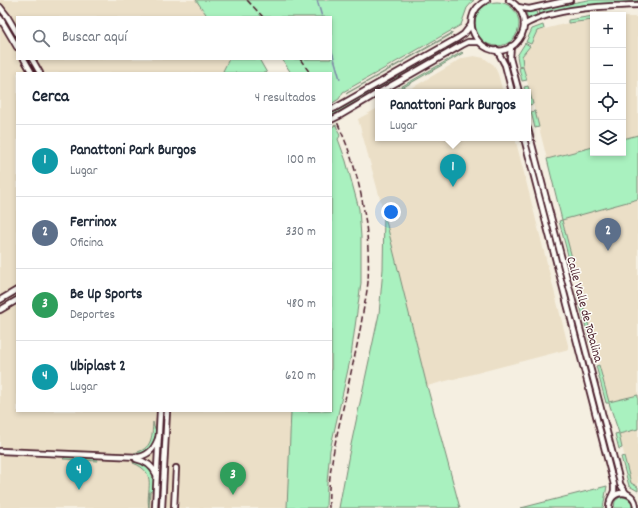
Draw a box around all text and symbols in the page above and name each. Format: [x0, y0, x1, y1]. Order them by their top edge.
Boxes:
map controls [590, 12, 626, 156]
button: + [590, 12, 626, 48]
search box [16, 16, 332, 60]
icon: search [30, 27, 52, 49]
text: Buscar aquí [62, 27, 127, 49]
button: − [590, 48, 626, 84]
button: locate [590, 84, 626, 120]
text: Cerca [32, 86, 69, 110]
text: 4 resultados [255, 89, 316, 108]
popup [375, 89, 531, 141]
text: Panattoni Park Burgos [390, 95, 516, 117]
text: Lugar [390, 117, 417, 136]
button: layers [590, 120, 626, 156]
text: Panattoni Park Burgos [70, 140, 196, 162]
text: 1 [44, 151, 46, 170]
text: 100 m [287, 151, 316, 170]
pin: 1 [440, 154, 466, 187]
text: Lugar [70, 162, 98, 181]
your location [381, 202, 401, 222]
text: Ferrinox [70, 212, 116, 234]
pin: 2 [595, 218, 621, 251]
text: 2 [42, 223, 48, 242]
text: 330 m [285, 223, 316, 242]
text: Oficina [70, 234, 103, 253]
street label: Calle Valle de Tobalina [560, 255, 607, 365]
text: Be Up Sports [70, 284, 142, 306]
text: 3 [42, 295, 48, 314]
text: 480 m [286, 295, 316, 314]
text: Deportes [70, 306, 115, 325]
text: Ubiplast 2 [70, 356, 126, 378]
text: 4 [42, 367, 48, 386]
text: 620 m [285, 367, 316, 386]
text: Lugar [70, 378, 98, 397]
pin: 4 [66, 457, 92, 490]
pin: 3 [220, 462, 246, 495]

